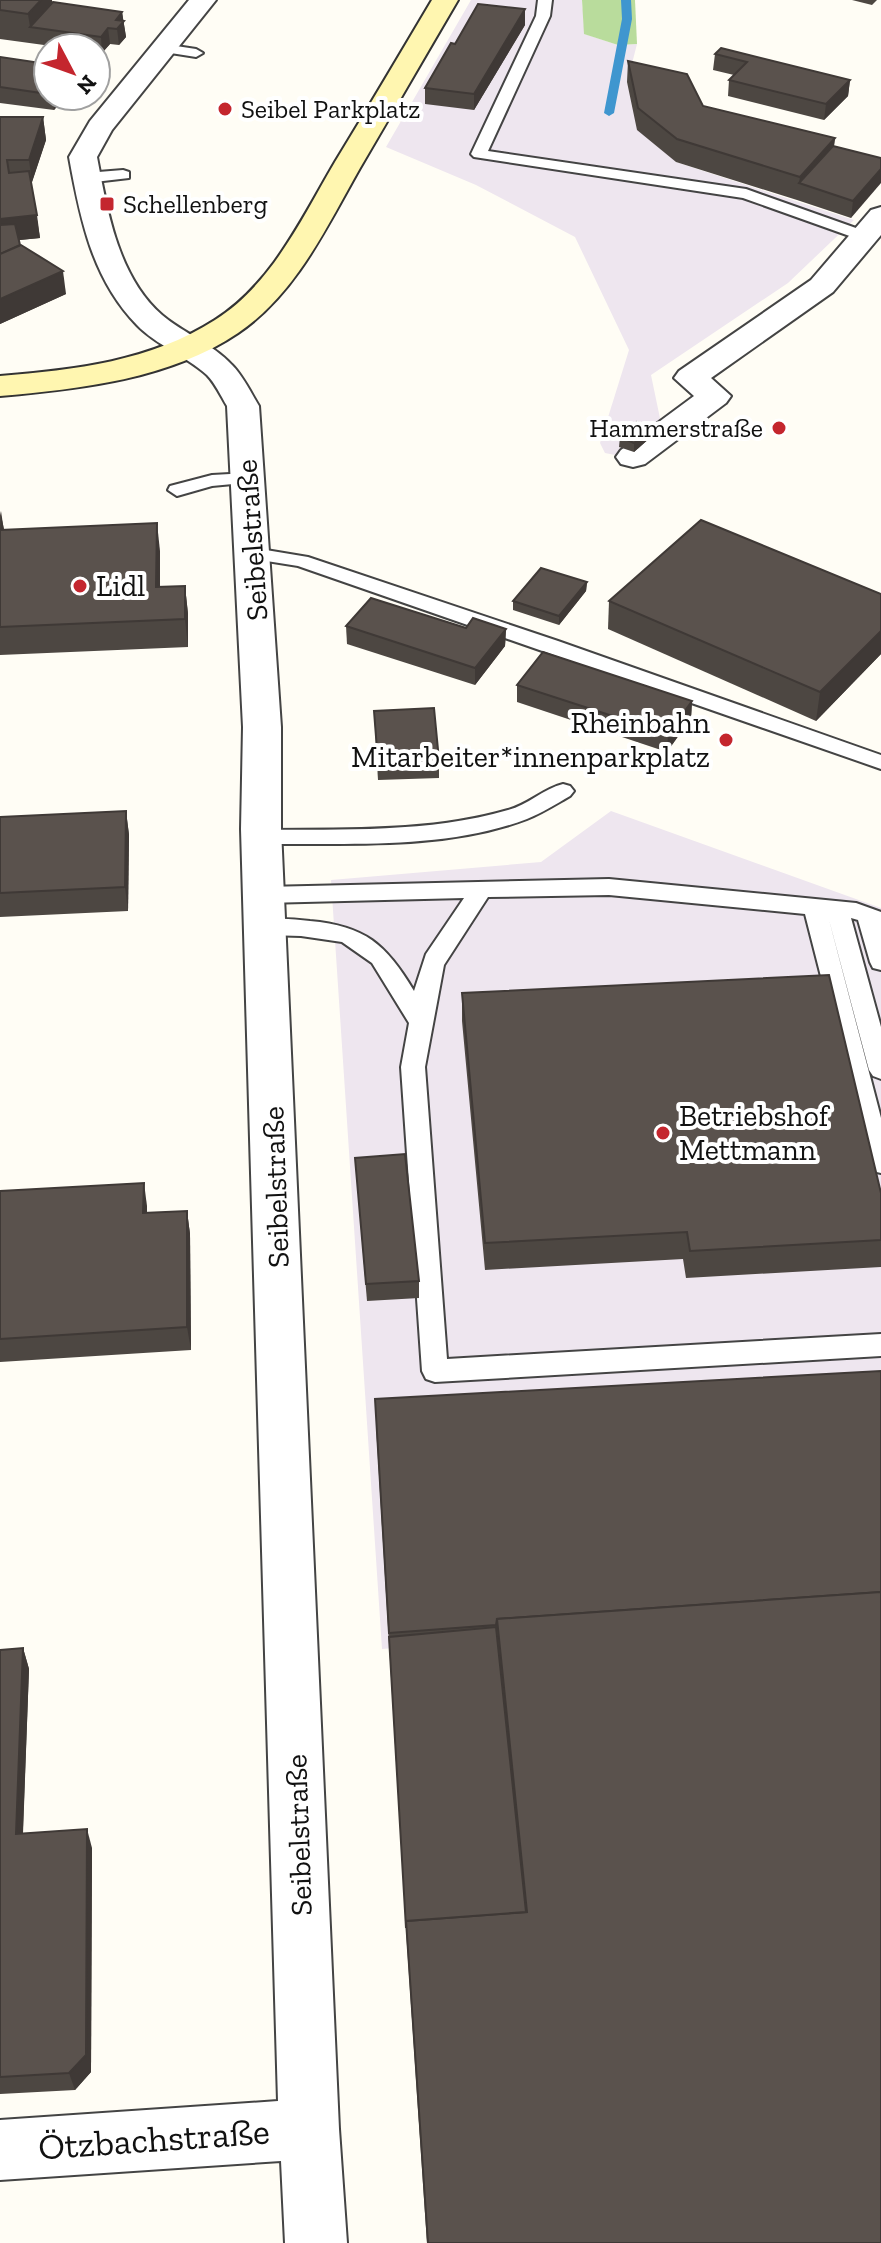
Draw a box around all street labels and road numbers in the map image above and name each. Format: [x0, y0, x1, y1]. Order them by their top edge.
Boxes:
street label: Seibelstraße [228, 458, 276, 622]
street label: Seibelstraße [255, 1106, 297, 1268]
street label: Seibelstraße [278, 1754, 320, 1916]
street label: Ötzbachstraße [37, 2109, 271, 2169]

